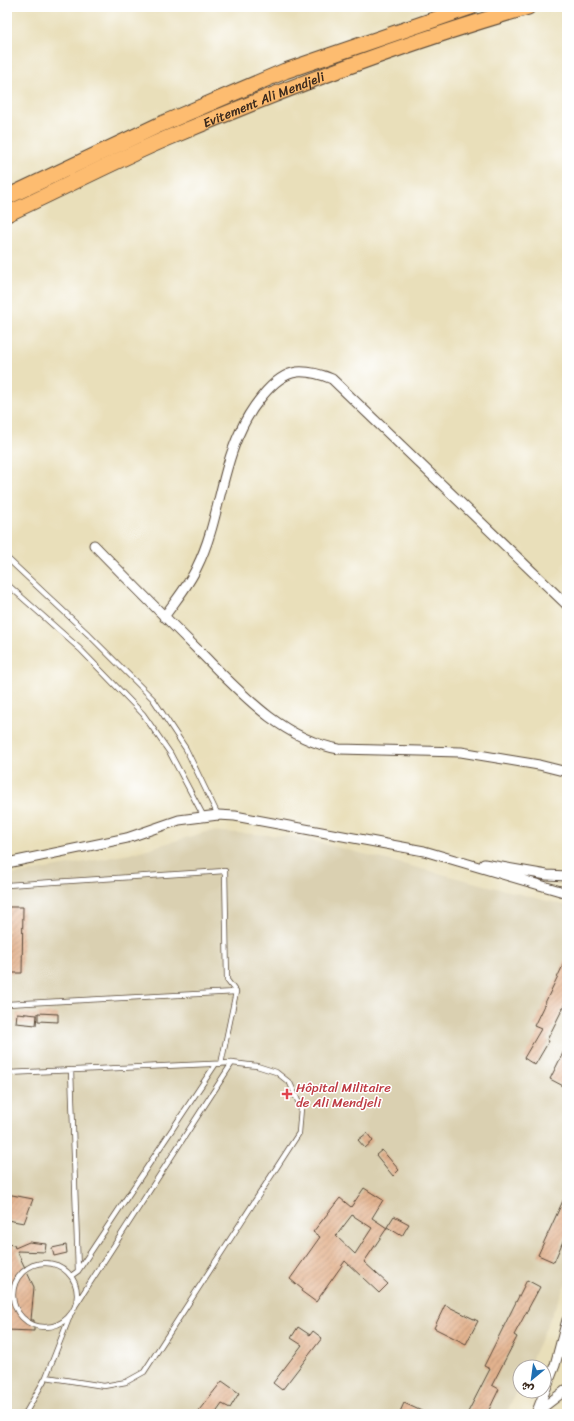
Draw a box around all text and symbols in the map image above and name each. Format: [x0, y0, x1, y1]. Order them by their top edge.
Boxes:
street label: Evitement Ali Mendjeli [199, 65, 328, 134]
place label: Hôpital Militaire de Ali Mendjeli [296, 1076, 391, 1114]
marker: Hôpital Militaire de Ali Mendjeli [281, 1088, 293, 1100]
north arrow [512, 1359, 552, 1399]
text: ش [517, 1376, 537, 1399]

